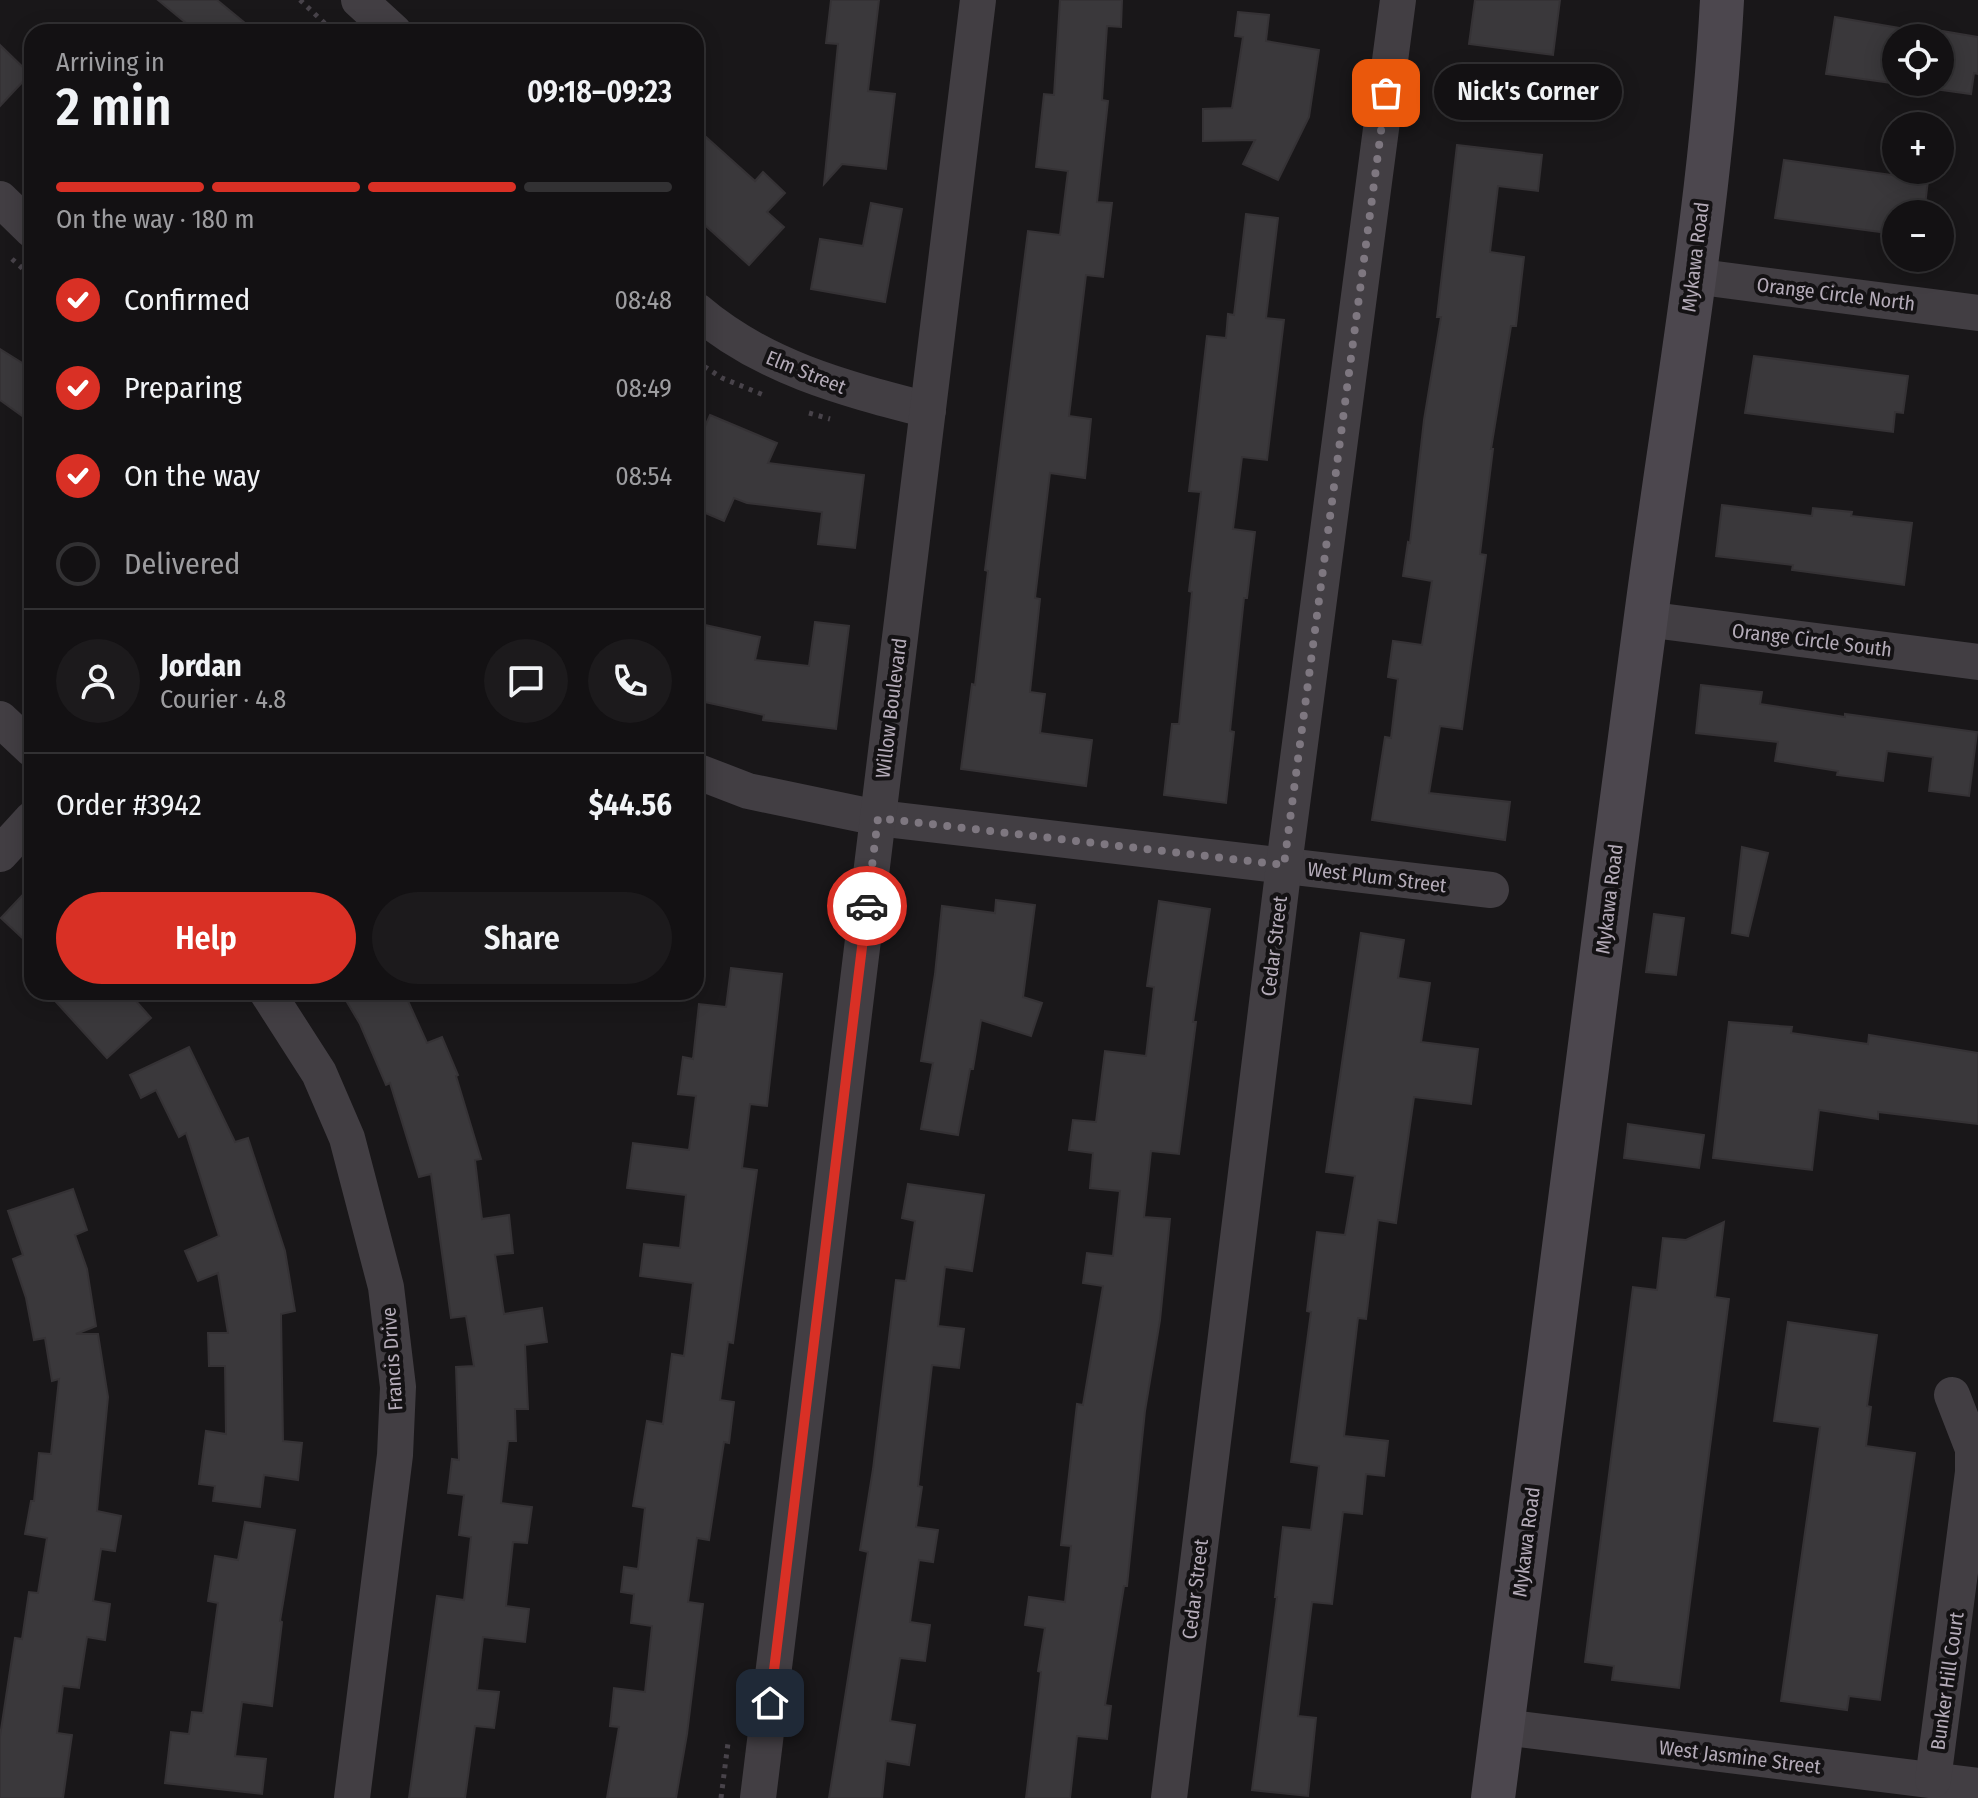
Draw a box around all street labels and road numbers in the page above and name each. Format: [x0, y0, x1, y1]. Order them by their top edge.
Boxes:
street label: Mykawa Road [1676, 201, 1714, 313]
street label: Orange Circle North [1755, 272, 1917, 316]
street label: Elm Street [763, 345, 850, 399]
street label: Orange Circle South [1731, 618, 1893, 662]
street label: Willow Boulevard [870, 636, 912, 780]
street label: Mykawa Road [1590, 843, 1628, 955]
street label: West Plum Street [1306, 857, 1448, 897]
street label: Cedar Street [1256, 894, 1292, 998]
street label: Francis Drive [376, 1306, 408, 1412]
street label: Mykawa Road [1507, 1486, 1545, 1598]
street label: Cedar Street [1177, 1537, 1213, 1641]
street label: Bunker Hill Court [1925, 1610, 1969, 1752]
street label: West Jasmine Street [1658, 1735, 1823, 1779]

